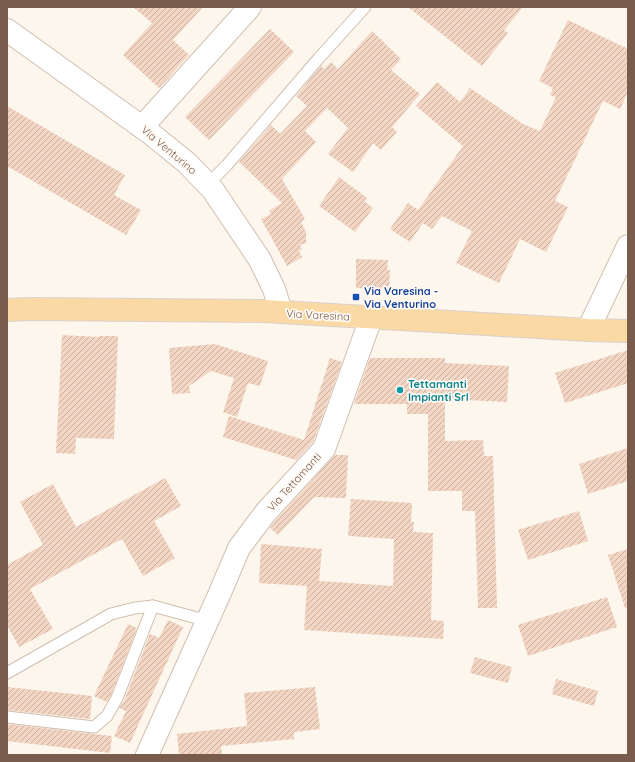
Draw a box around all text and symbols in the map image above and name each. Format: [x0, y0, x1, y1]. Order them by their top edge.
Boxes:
street label: Via Venturino [138, 123, 200, 178]
place label: Via Varesina - Via Venturino [364, 284, 438, 311]
marker: Via Varesina - Via Venturino [351, 292, 361, 302]
street label: Via Varesina [286, 306, 350, 324]
place label: Tettamanti Impianti Srl [408, 377, 469, 404]
marker: Tettamanti Impianti Srl [395, 385, 405, 395]
street label: Via Tettamanti [264, 450, 324, 514]

